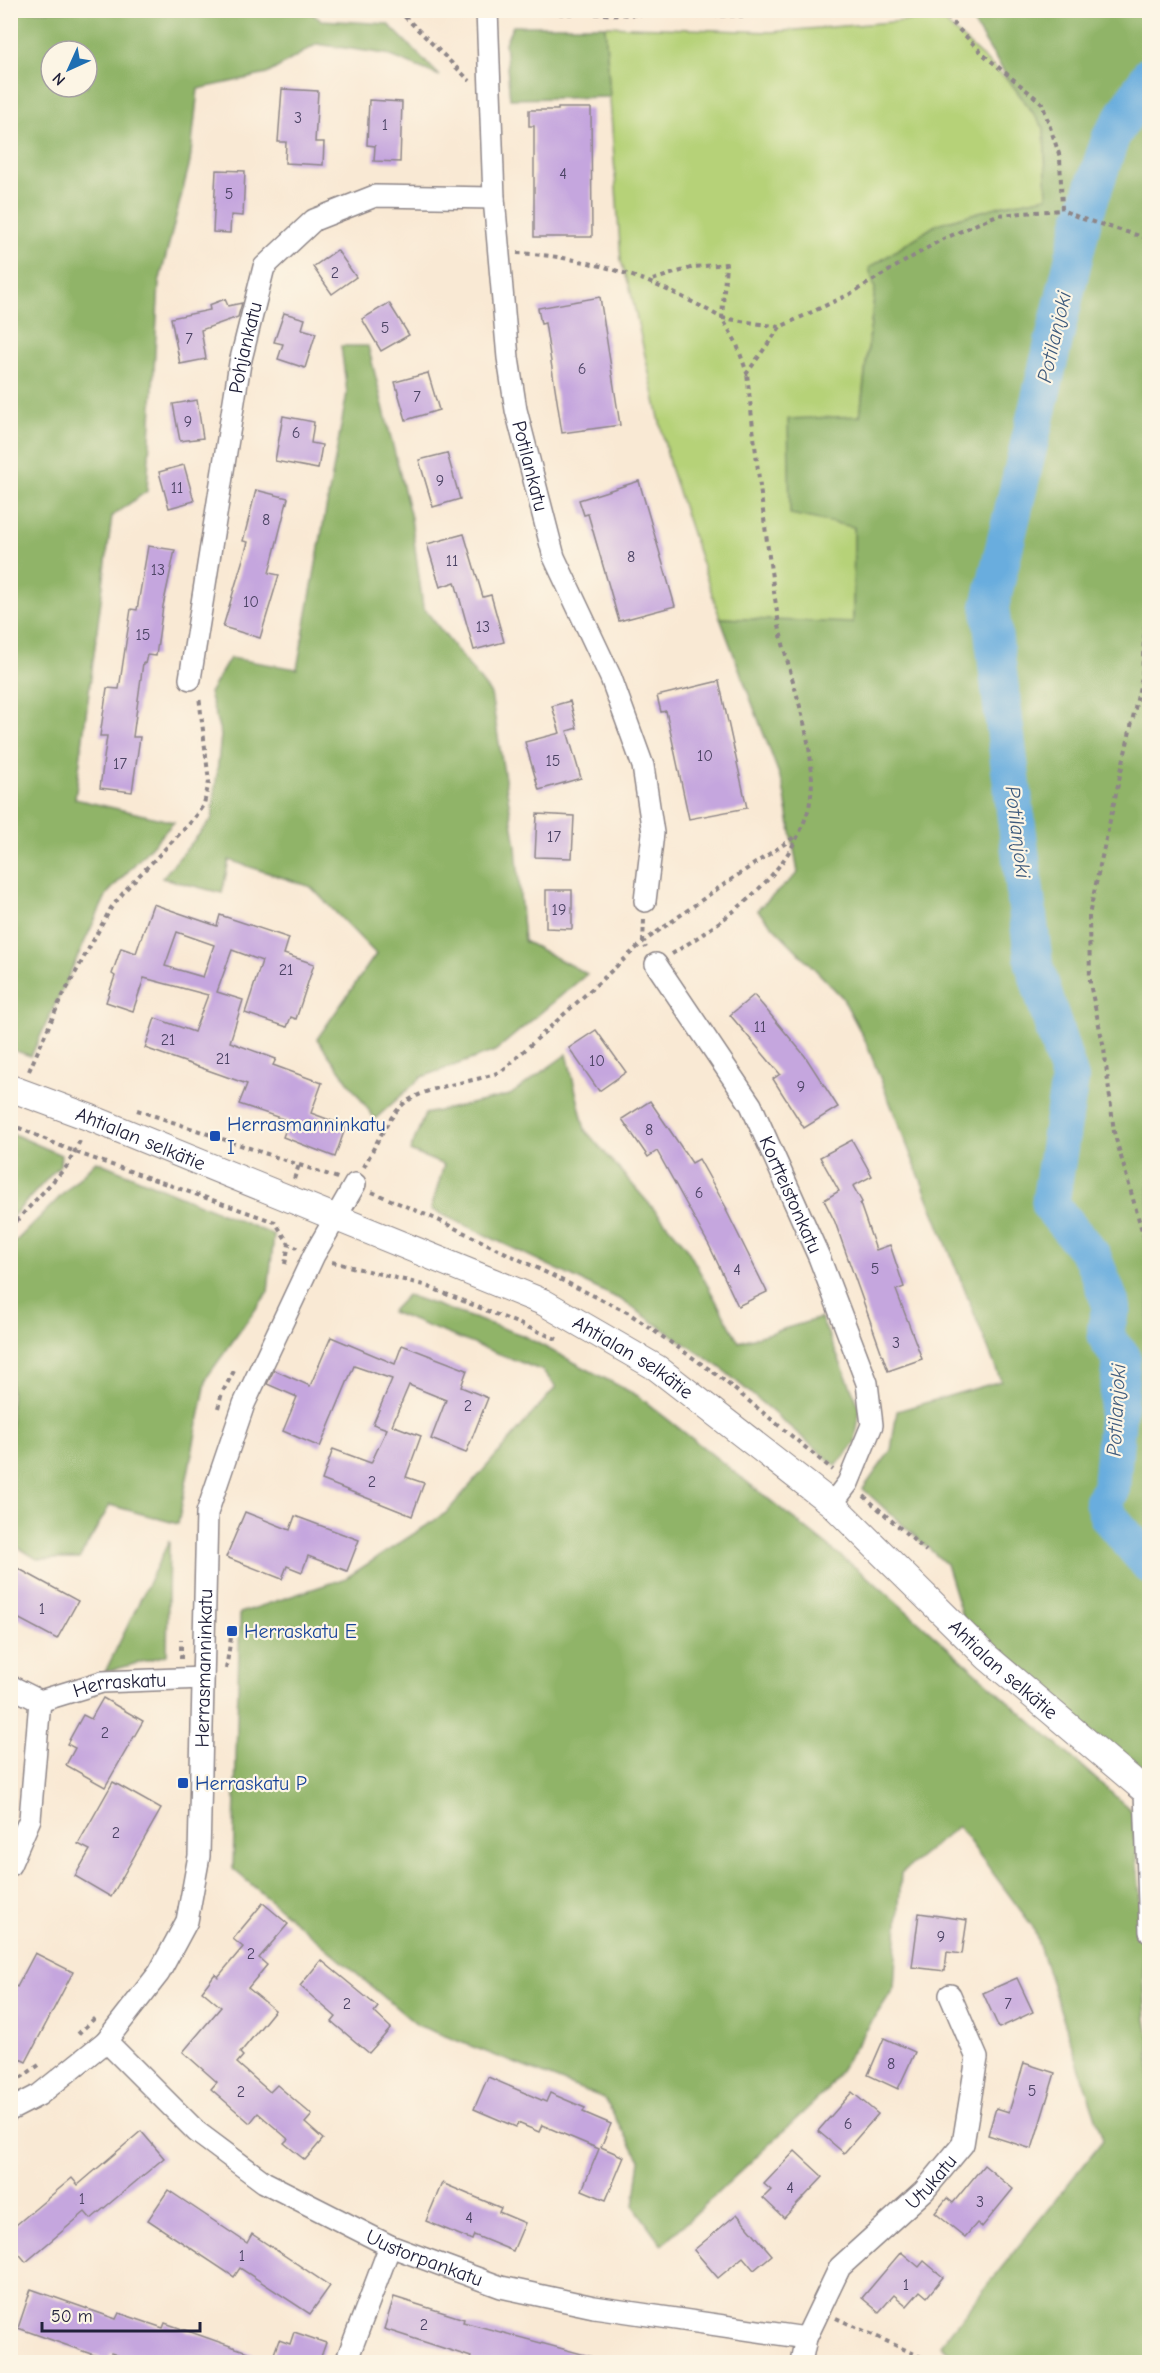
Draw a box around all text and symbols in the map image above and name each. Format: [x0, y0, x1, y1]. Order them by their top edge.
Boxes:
north arrow [39, 39, 99, 99]
text: N [49, 69, 69, 89]
house number: 3 [294, 109, 302, 127]
house number: 1 [382, 116, 388, 134]
house number: 4 [559, 165, 567, 183]
house number: 5 [225, 185, 233, 203]
house number: 2 [331, 264, 339, 282]
water label: Potilanjoki [1032, 289, 1076, 385]
street label: Pohjankatu [224, 299, 267, 395]
house number: 5 [381, 319, 389, 337]
house number: 7 [185, 330, 193, 348]
house number: 6 [578, 360, 586, 378]
house number: 7 [413, 388, 421, 406]
house number: 9 [184, 413, 192, 431]
street label: Potilankatu [507, 418, 553, 514]
house number: 6 [292, 424, 300, 442]
house number: 9 [436, 472, 444, 490]
house number: 11 [171, 479, 183, 497]
house number: 8 [262, 511, 270, 529]
house number: 8 [627, 548, 635, 566]
house number: 11 [446, 552, 458, 570]
house number: 13 [151, 561, 165, 579]
house number: 10 [243, 593, 259, 611]
house number: 13 [476, 618, 490, 636]
house number: 15 [135, 626, 151, 644]
house number: 10 [697, 747, 713, 765]
house number: 15 [545, 752, 561, 770]
house number: 17 [113, 755, 127, 773]
water label: Potilanjoki [1000, 785, 1036, 880]
house number: 17 [547, 828, 561, 846]
house number: 19 [552, 901, 566, 919]
house number: 21 [279, 961, 293, 979]
house number: 11 [754, 1018, 766, 1036]
house number: 21 [161, 1031, 175, 1049]
house number: 21 [216, 1050, 230, 1068]
house number: 10 [589, 1052, 605, 1070]
house number: 9 [797, 1078, 805, 1096]
street label: Ahtialan selkätie [72, 1102, 209, 1175]
place label: Herrasmanninkatu I [227, 1113, 386, 1159]
house number: 8 [645, 1121, 653, 1139]
marker: Herrasmanninkatu I [208, 1129, 222, 1143]
street label: Kortteistonkatu [754, 1132, 827, 1257]
house number: 6 [695, 1184, 703, 1202]
house number: 5 [871, 1260, 879, 1278]
house number: 4 [733, 1261, 741, 1279]
street label: Ahtialan selkätie [569, 1311, 698, 1404]
house number: 3 [892, 1334, 900, 1352]
water label: Potilanjoki [1102, 1363, 1130, 1457]
house number: 2 [464, 1397, 472, 1415]
house number: 2 [368, 1473, 376, 1491]
street label: Herrasmanninkatu [191, 1588, 217, 1748]
house number: 1 [39, 1600, 45, 1618]
street label: Ahtialan selkätie [944, 1615, 1062, 1724]
place label: Herraskatu E [244, 1620, 357, 1643]
marker: Herraskatu E [225, 1624, 239, 1638]
street label: Herraskatu [70, 1668, 167, 1702]
house number: 2 [101, 1724, 109, 1742]
place label: Herraskatu P [195, 1772, 307, 1795]
marker: Herraskatu P [176, 1776, 190, 1790]
house number: 2 [112, 1824, 120, 1842]
house number: 9 [937, 1928, 945, 1946]
house number: 2 [247, 1945, 255, 1963]
house number: 2 [343, 1995, 351, 2013]
house number: 7 [1004, 1995, 1012, 2013]
house number: 8 [887, 2055, 895, 2073]
house number: 5 [1028, 2082, 1036, 2100]
house number: 2 [237, 2083, 245, 2101]
house number: 6 [844, 2115, 852, 2133]
street label: Utukatu [901, 2150, 961, 2214]
house number: 4 [786, 2179, 794, 2197]
house number: 1 [79, 2190, 85, 2208]
house number: 3 [976, 2193, 984, 2211]
house number: 4 [465, 2209, 473, 2227]
street label: Uustorpankatu [362, 2225, 486, 2291]
house number: 1 [239, 2247, 245, 2265]
house number: 1 [903, 2276, 909, 2294]
scale bar [42, 2295, 200, 2333]
text: 50 m [51, 2306, 93, 2327]
house number: 2 [420, 2316, 428, 2334]

